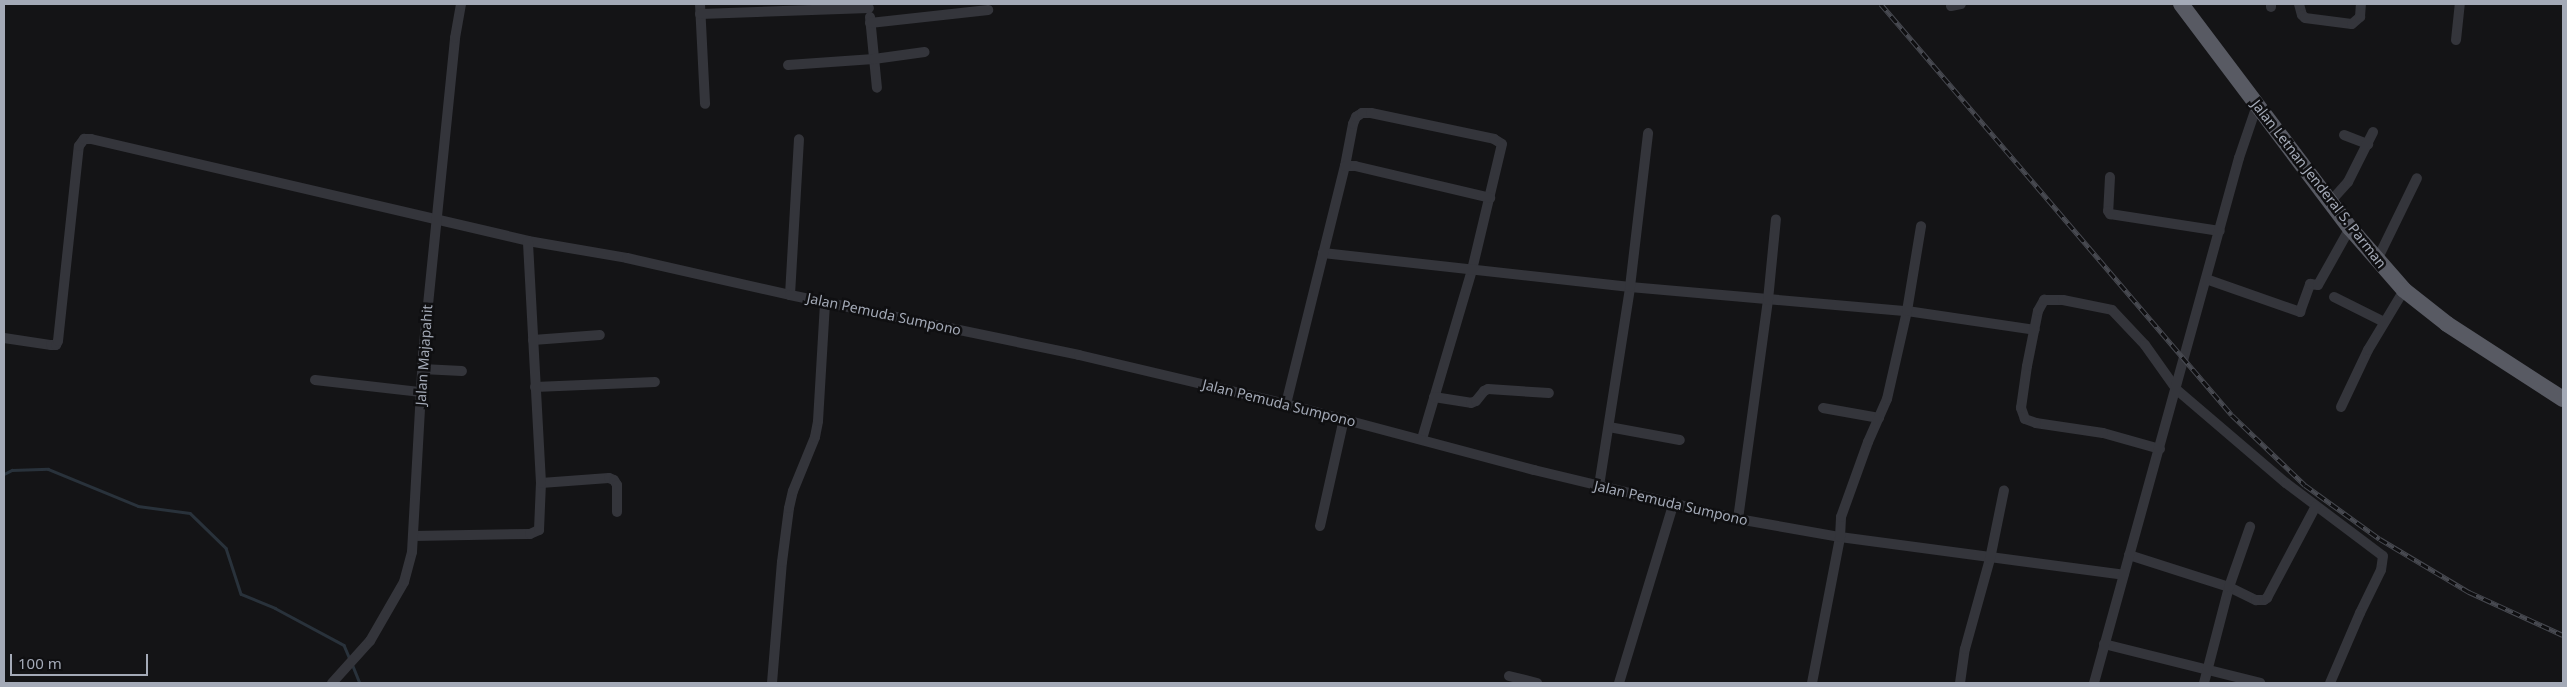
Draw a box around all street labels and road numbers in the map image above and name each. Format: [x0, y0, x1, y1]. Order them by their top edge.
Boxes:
street label: Jalan Letnan Jenderal S. Parman [2248, 97, 2390, 271]
street label: Jalan Pemuda Sumpono [805, 289, 963, 339]
street label: Jalan Majapahit [412, 304, 436, 406]
street label: Jalan Pemuda Sumpono [1201, 376, 1357, 430]
street label: Jalan Pemuda Sumpono [1592, 477, 1750, 529]

